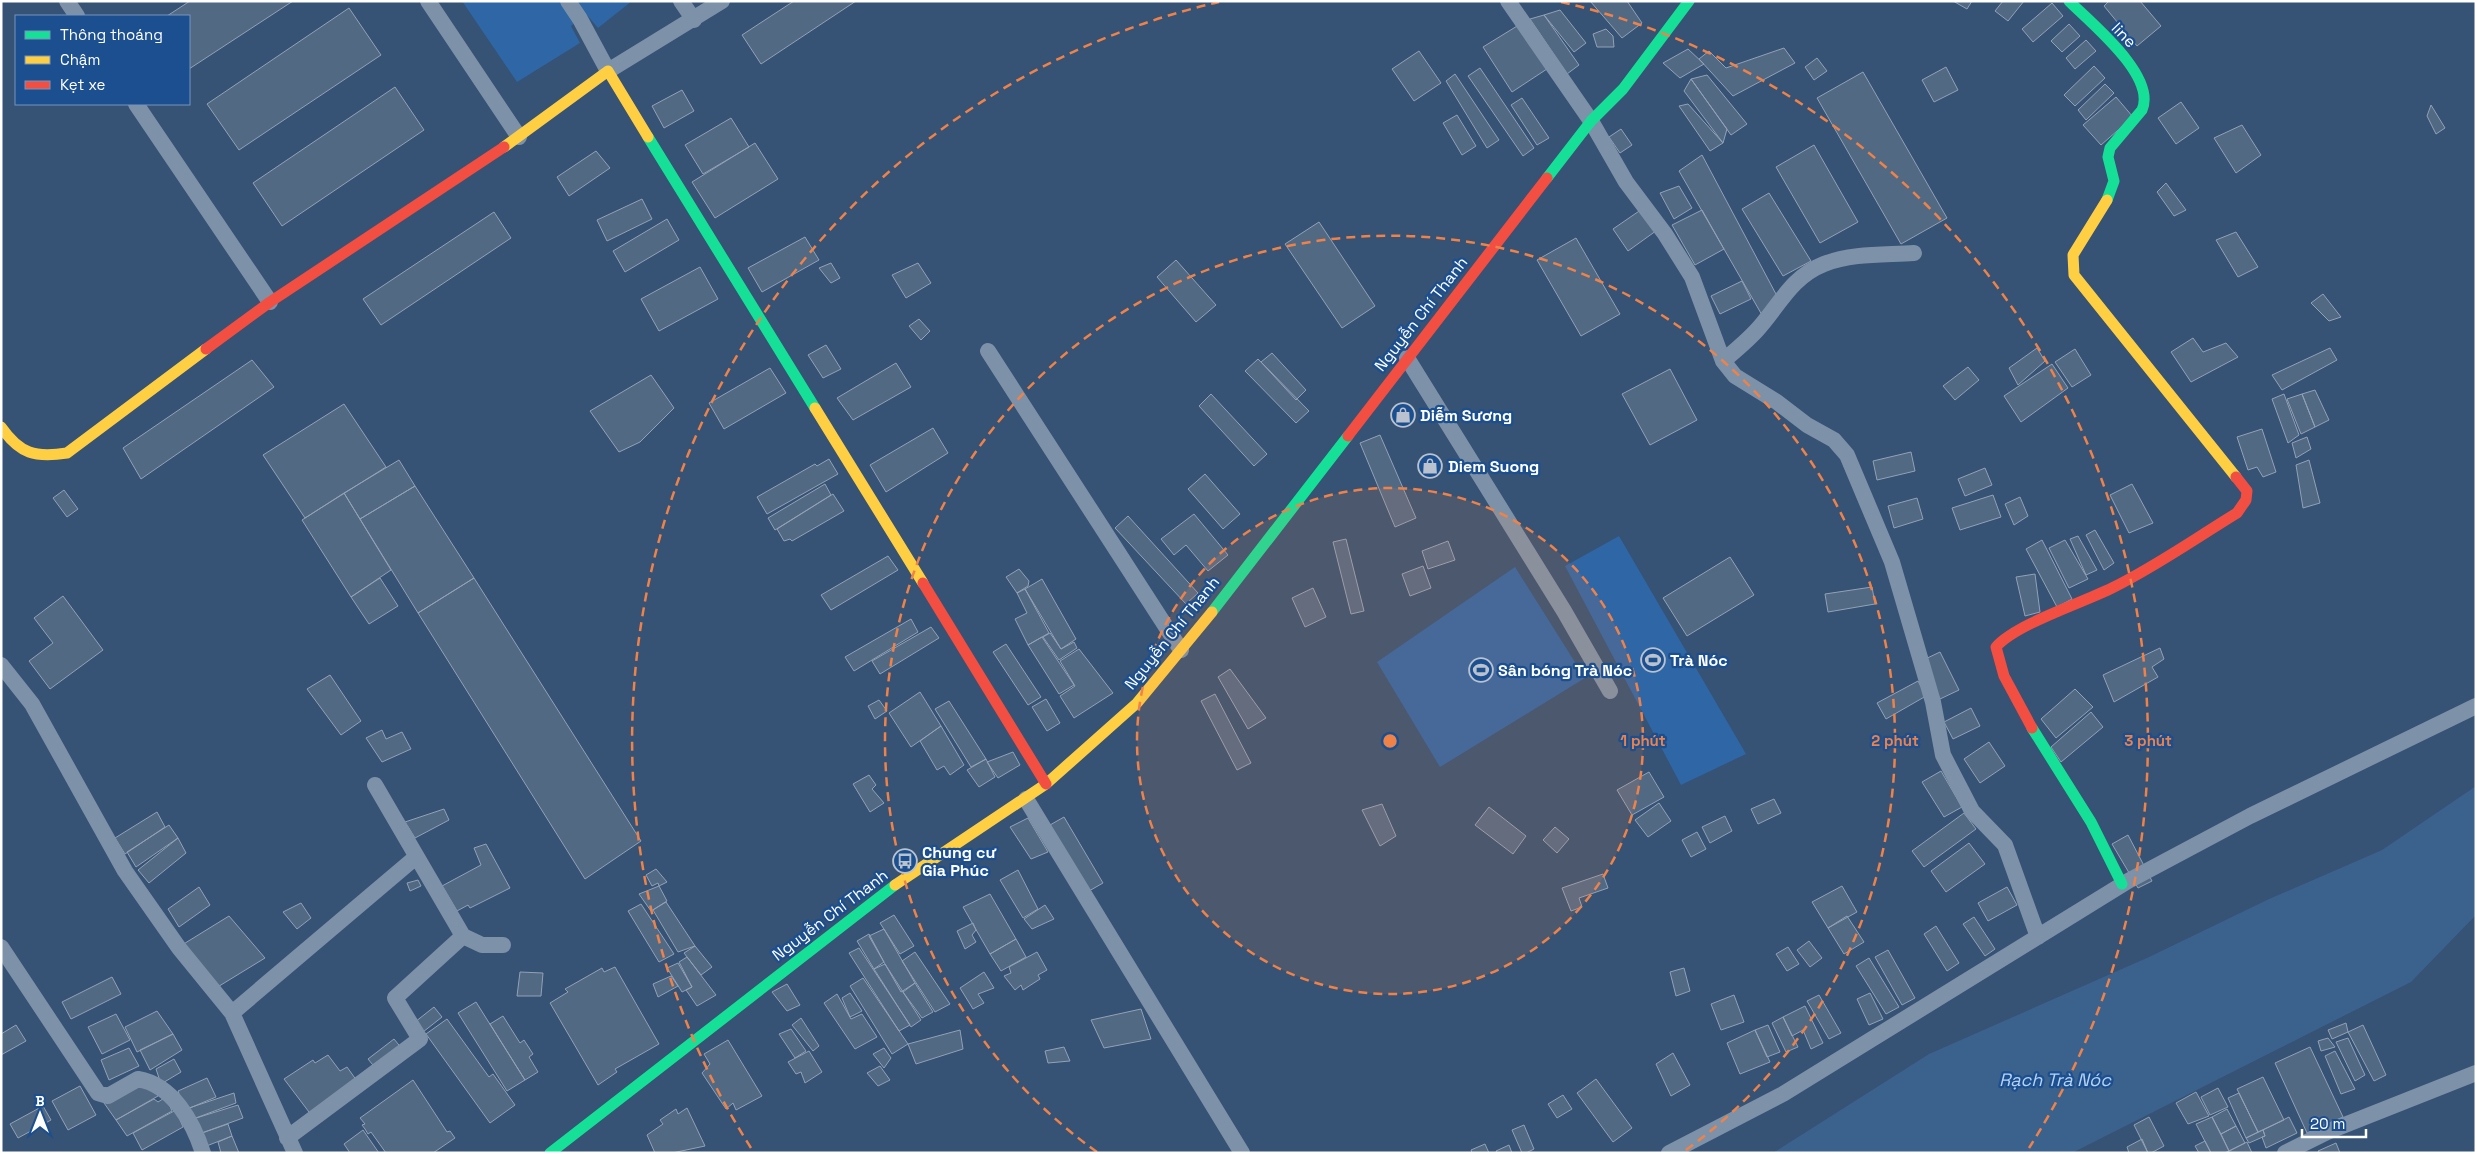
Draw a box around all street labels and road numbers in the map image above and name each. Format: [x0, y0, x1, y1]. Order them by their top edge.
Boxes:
street label: line [2107, 18, 2141, 52]
street label: Nguyễn Chí Thanh [1370, 253, 1472, 375]
street label: Nguyễn Chí Thanh [1120, 572, 1224, 694]
street label: Nguyễn Chí Thanh [768, 865, 892, 965]

